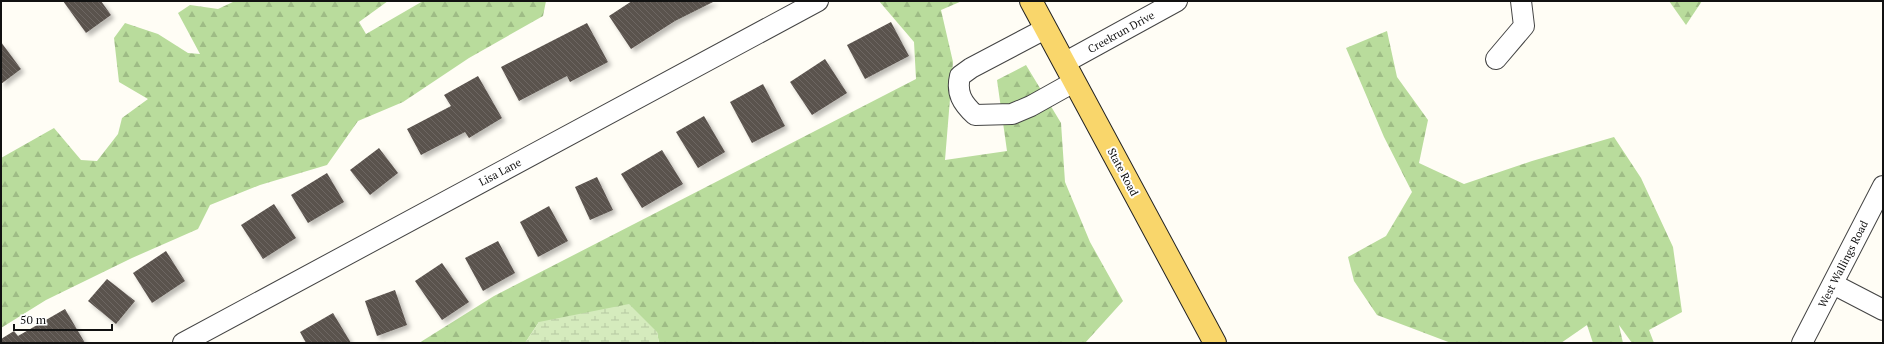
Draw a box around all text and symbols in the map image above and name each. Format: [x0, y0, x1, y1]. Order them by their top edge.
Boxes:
street label: Creekrun Drive [1085, 8, 1157, 56]
street label: State Road [1105, 146, 1141, 198]
street label: Lisa Lane [476, 155, 524, 189]
street label: West Wallings Road [1815, 218, 1871, 310]
scale bar [14, 306, 112, 332]
text: 50 m [20, 312, 47, 327]

